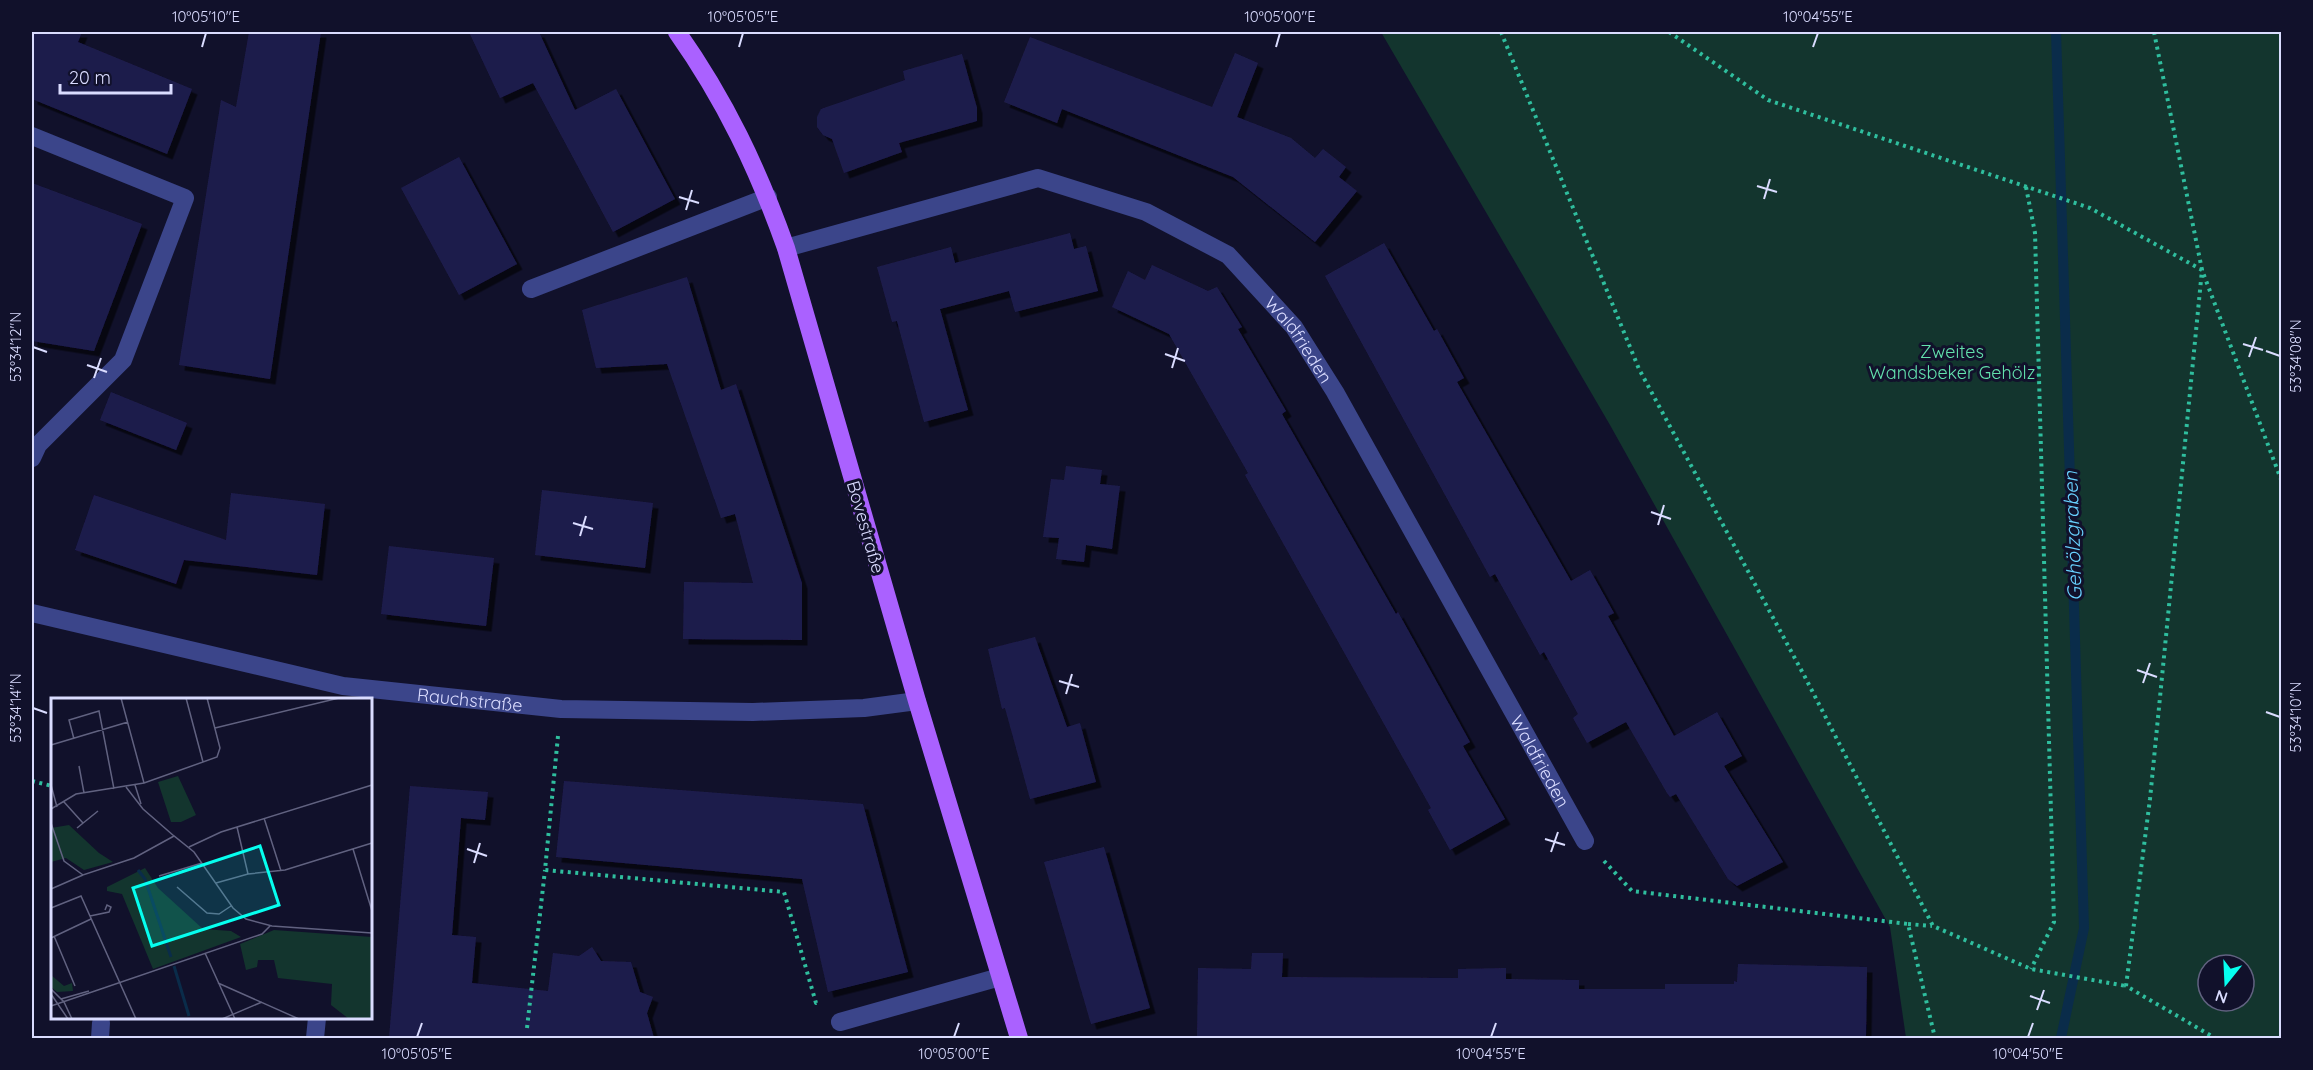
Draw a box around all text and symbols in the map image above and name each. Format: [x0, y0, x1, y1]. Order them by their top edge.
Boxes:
text: 10°05'10"E [172, 7, 240, 26]
text: 10°05'05"E [708, 7, 778, 26]
text: 10°05'00"E [1244, 7, 1316, 26]
text: 10°04'55"E [1783, 7, 1853, 26]
scale bar [60, 57, 171, 95]
text: 20 m [69, 66, 111, 89]
street label: Waldfrieden [1260, 291, 1338, 387]
text: 53°34'12"N [6, 312, 25, 382]
text: 53°34'08"N [2286, 319, 2305, 393]
park label: Zweites Wandsbeker Gehölz [1869, 340, 2035, 384]
water label: Gehölzgraben [2057, 470, 2087, 601]
street label: Bovestraße [842, 478, 890, 576]
text: 53°34'14"N [6, 673, 25, 743]
street label: Rauchstraße [416, 682, 524, 716]
text: 53°34'10"N [2286, 682, 2305, 752]
inset map [51, 698, 372, 1019]
street label: Waldfrieden [1505, 711, 1575, 811]
north arrow [2196, 953, 2256, 1013]
text: N [2213, 986, 2230, 1009]
text: 10°05'05"E [382, 1044, 452, 1063]
text: 10°05'00"E [918, 1044, 990, 1063]
text: 10°04'55"E [1456, 1044, 1526, 1063]
text: 10°04'50"E [1993, 1044, 2063, 1063]

